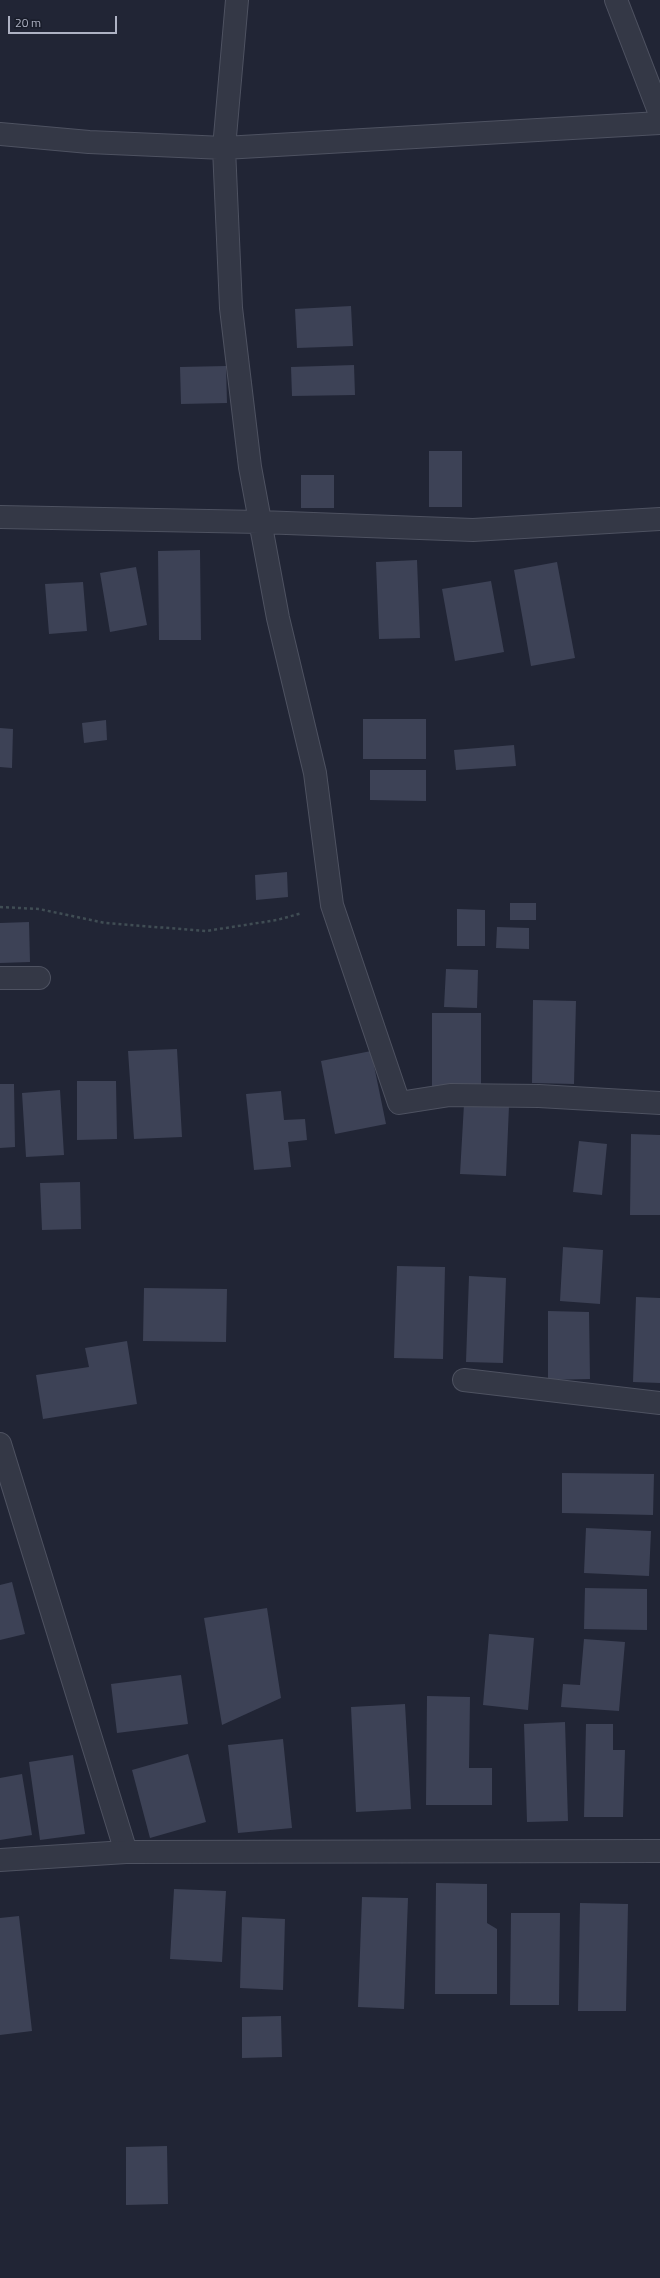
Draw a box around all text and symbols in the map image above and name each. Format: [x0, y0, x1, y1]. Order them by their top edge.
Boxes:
scale bar [10, 8, 119, 34]
text: 20 m [15, 13, 41, 32]

